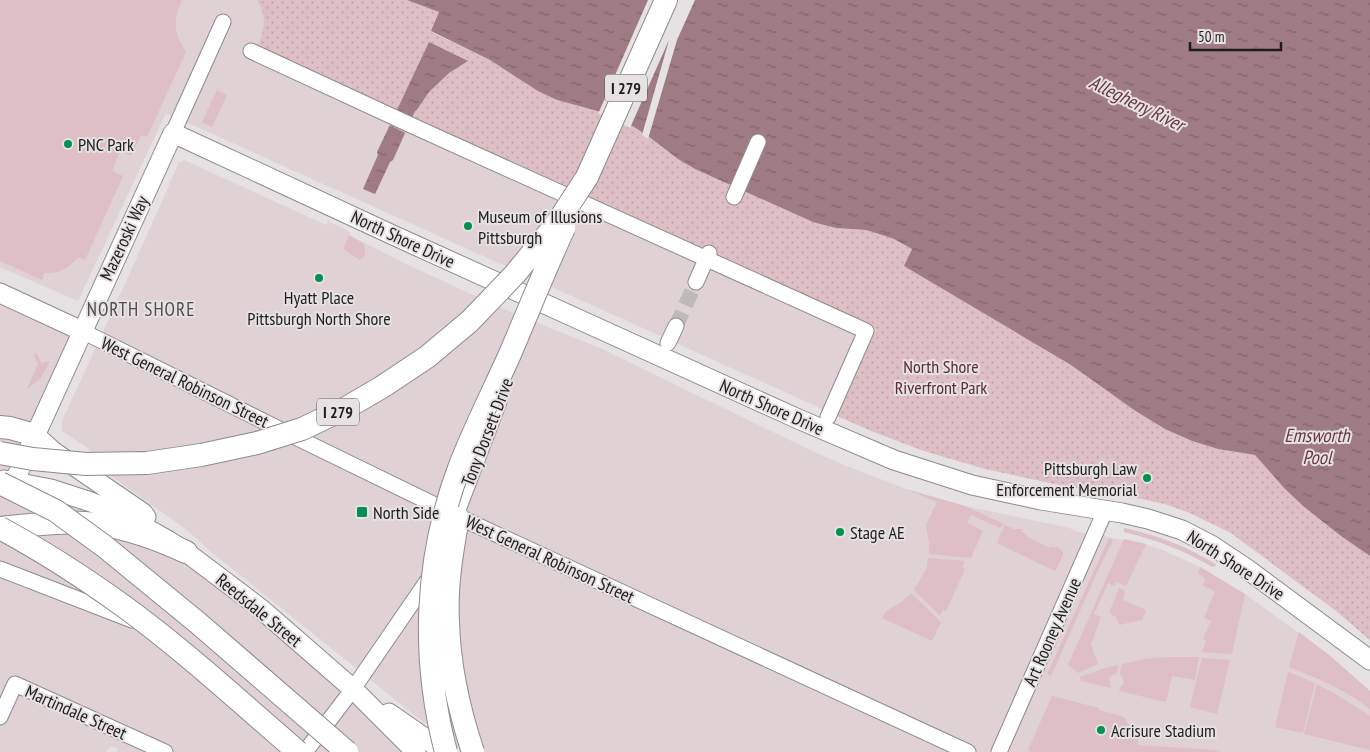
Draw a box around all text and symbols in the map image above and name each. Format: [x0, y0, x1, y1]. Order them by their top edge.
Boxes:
scale bar [1190, 20, 1281, 52]
text: 50 m [1198, 27, 1224, 46]
water label: Allegheny River [1086, 70, 1191, 137]
road number: I 279 [605, 75, 647, 102]
place label: PNC Park [78, 133, 134, 156]
marker: PNC Park [62, 138, 74, 150]
street label: Mazeroski Way [94, 192, 154, 284]
street label: North Shore Drive [347, 205, 459, 273]
place label: Museum of Illusions Pittsburgh [478, 205, 602, 249]
marker: Museum of Illusions Pittsburgh [462, 220, 474, 232]
marker: Hyatt Place Pittsburgh North Shore [313, 272, 325, 284]
place label: Hyatt Place Pittsburgh North Shore [247, 286, 391, 330]
district label: NORTH SHORE [87, 297, 195, 321]
street label: West General Robinson Street [97, 331, 273, 433]
park label: North Shore Riverfront Park [895, 355, 987, 399]
street label: North Shore Drive [716, 374, 828, 440]
street label: Tony Dorsett Drive [456, 375, 518, 489]
road number: I 279 [317, 398, 359, 426]
water label: Emsworth Pool [1284, 423, 1351, 469]
place label: Pittsburgh Law Enforcement Memorial [996, 457, 1138, 501]
marker: Pittsburgh Law Enforcement Memorial [1141, 472, 1153, 484]
place label: North Side [373, 501, 439, 524]
marker: North Side [355, 505, 369, 519]
street label: West General Robinson Street [462, 510, 638, 608]
place label: Stage AE [850, 521, 905, 544]
street label: North Shore Drive [1183, 525, 1289, 605]
marker: Stage AE [834, 526, 846, 538]
street label: Reedsdale Street [211, 568, 307, 652]
street label: Art Rooney Avenue [1018, 574, 1086, 690]
street label: Martindale Street [22, 679, 130, 745]
place label: Acrisure Stadium [1111, 719, 1216, 742]
marker: Acrisure Stadium [1095, 724, 1107, 736]

